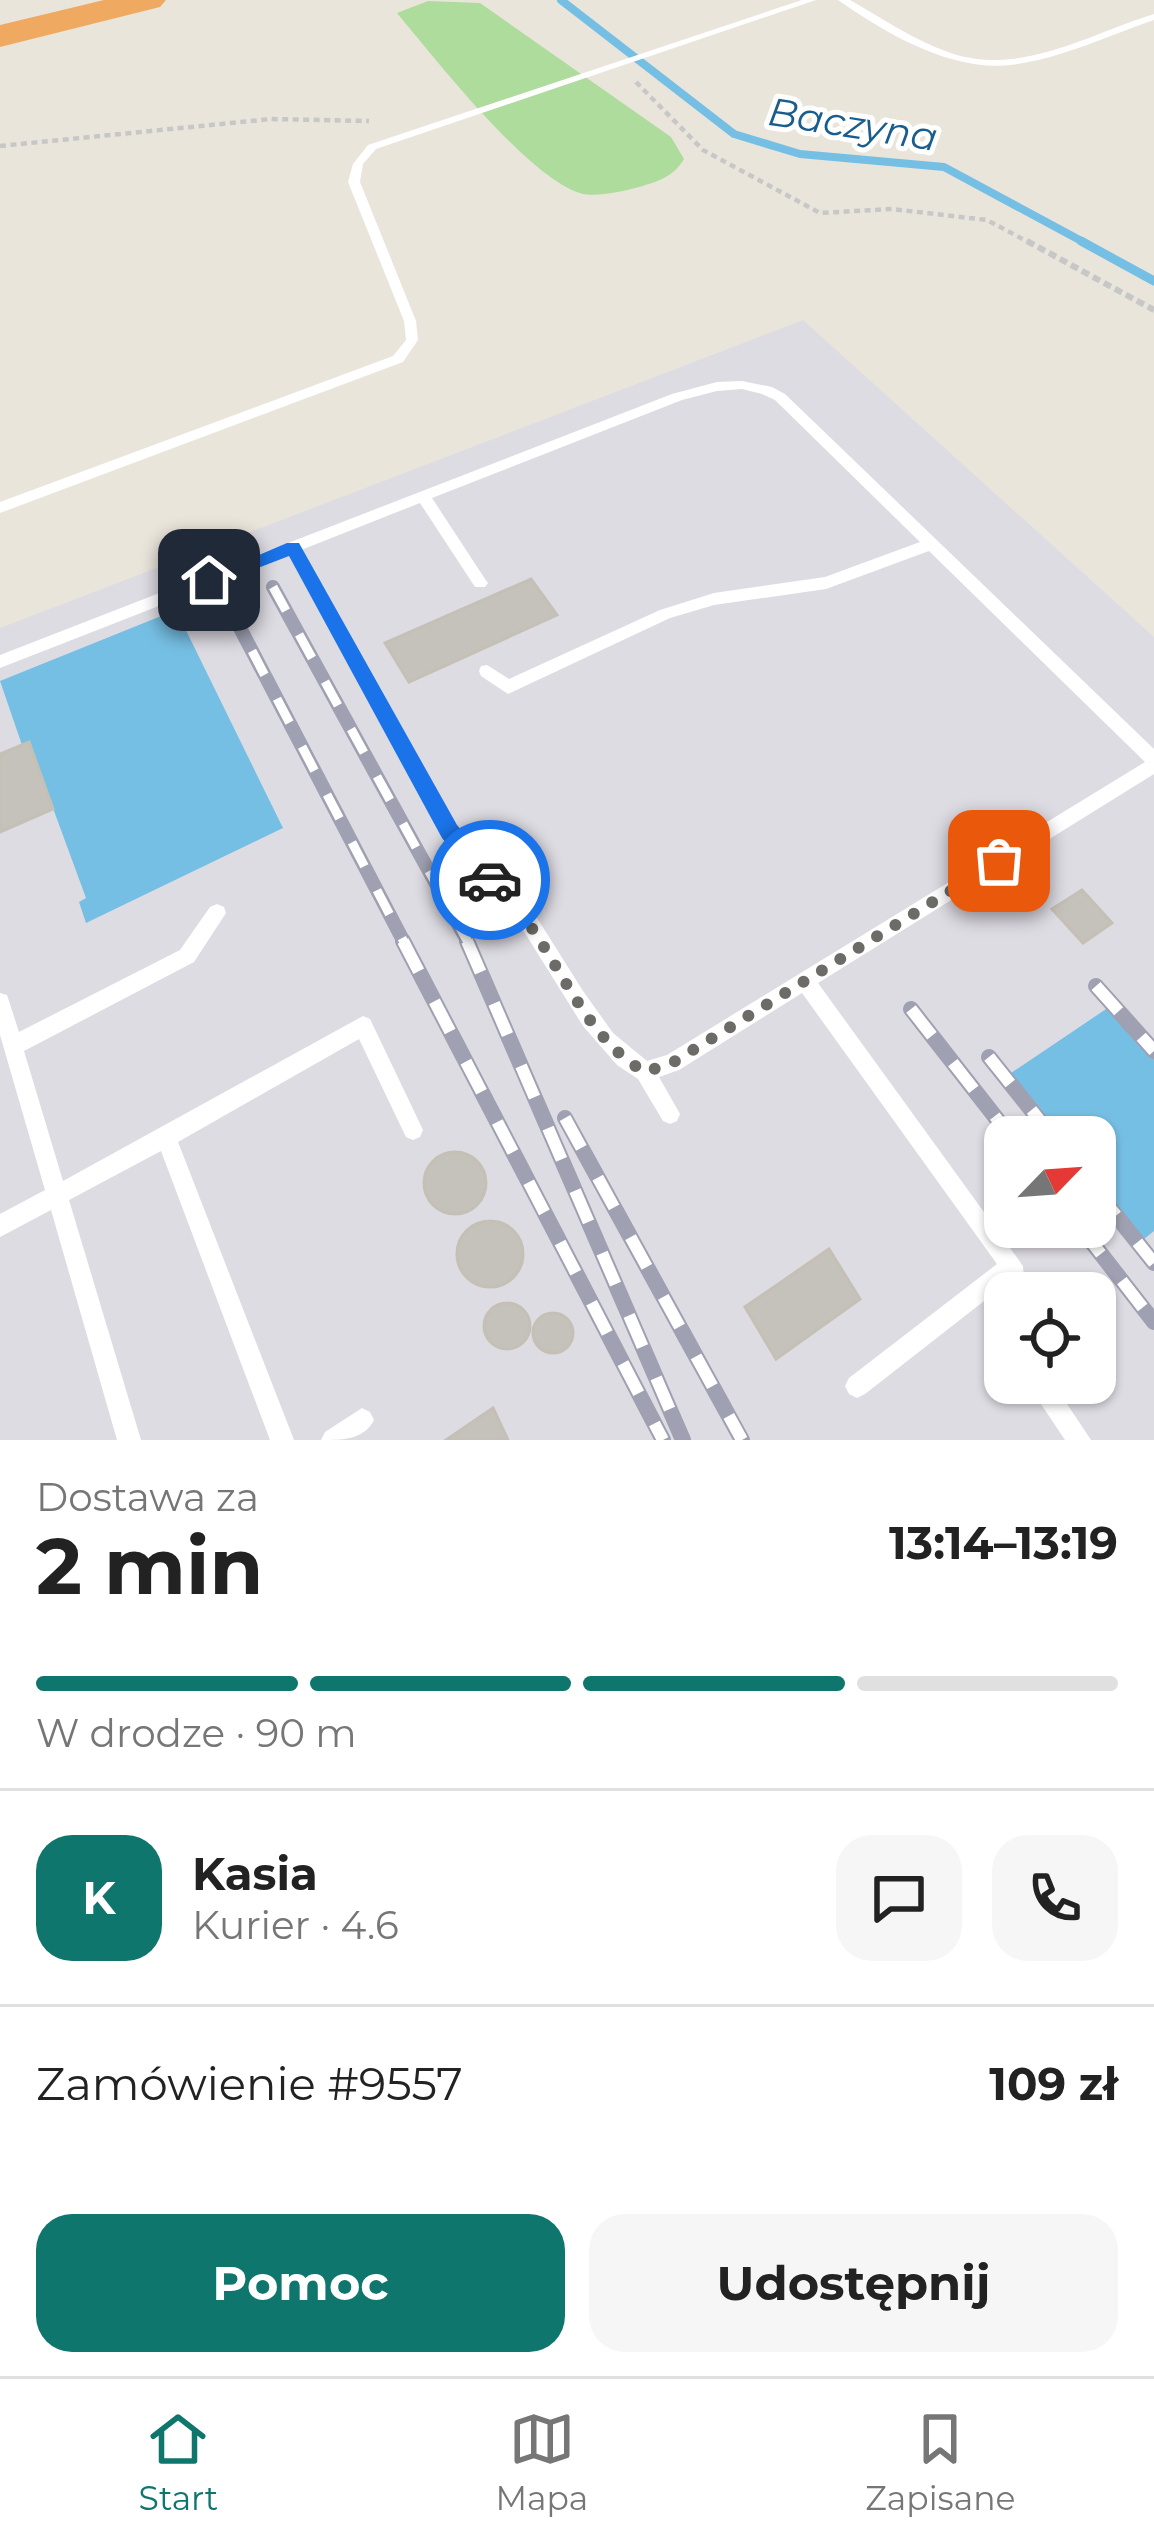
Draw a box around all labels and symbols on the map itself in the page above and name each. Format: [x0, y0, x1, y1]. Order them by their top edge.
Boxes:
water label: Baczyna [765, 87, 941, 161]
pin [158, 529, 260, 631]
pin [948, 810, 1050, 912]
courier [430, 820, 550, 940]
north arrow [984, 1116, 1116, 1248]

